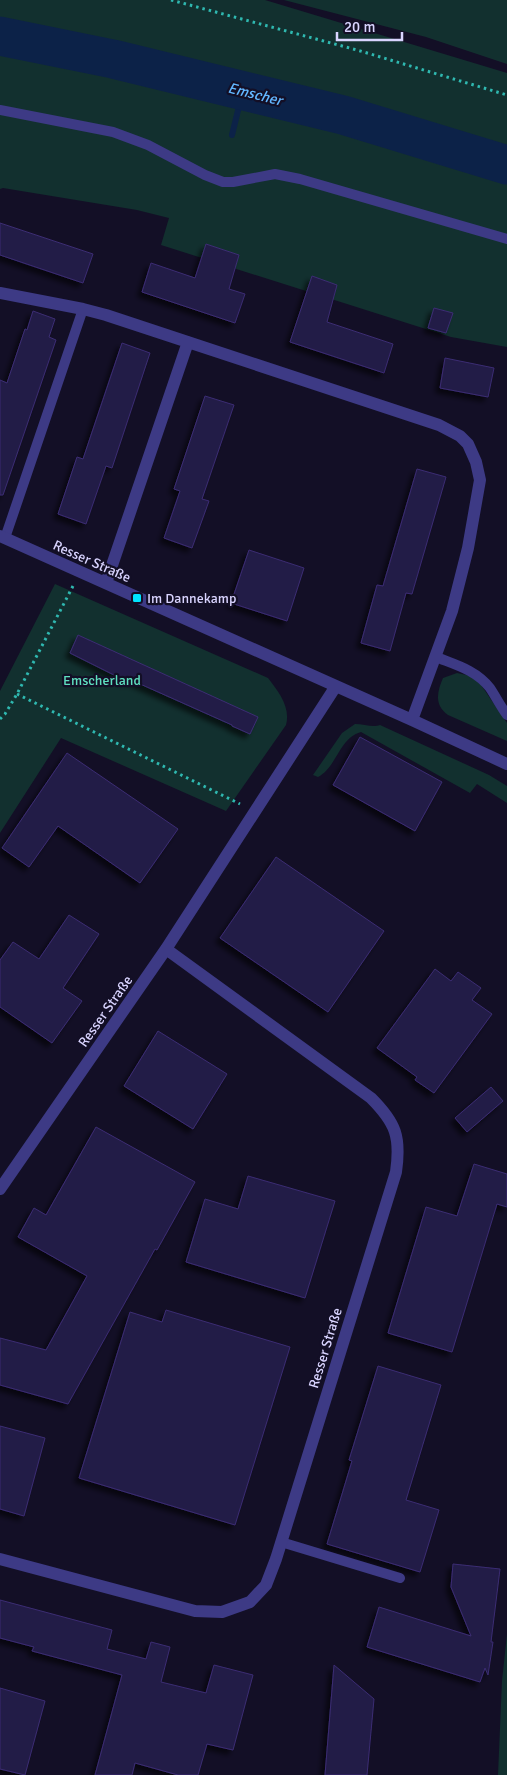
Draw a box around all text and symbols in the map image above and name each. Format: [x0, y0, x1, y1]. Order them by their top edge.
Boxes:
scale bar [337, 10, 402, 42]
text: 20 m [344, 18, 375, 36]
water label: Emscher [226, 79, 286, 110]
street label: Resser Straße [50, 537, 133, 586]
place label: Im Dannekamp [147, 590, 236, 607]
marker: Im Dannekamp [131, 592, 143, 604]
park label: Emscherland [63, 672, 141, 689]
street label: Resser Straße [75, 972, 136, 1050]
street label: Resser Straße [305, 1306, 346, 1390]

